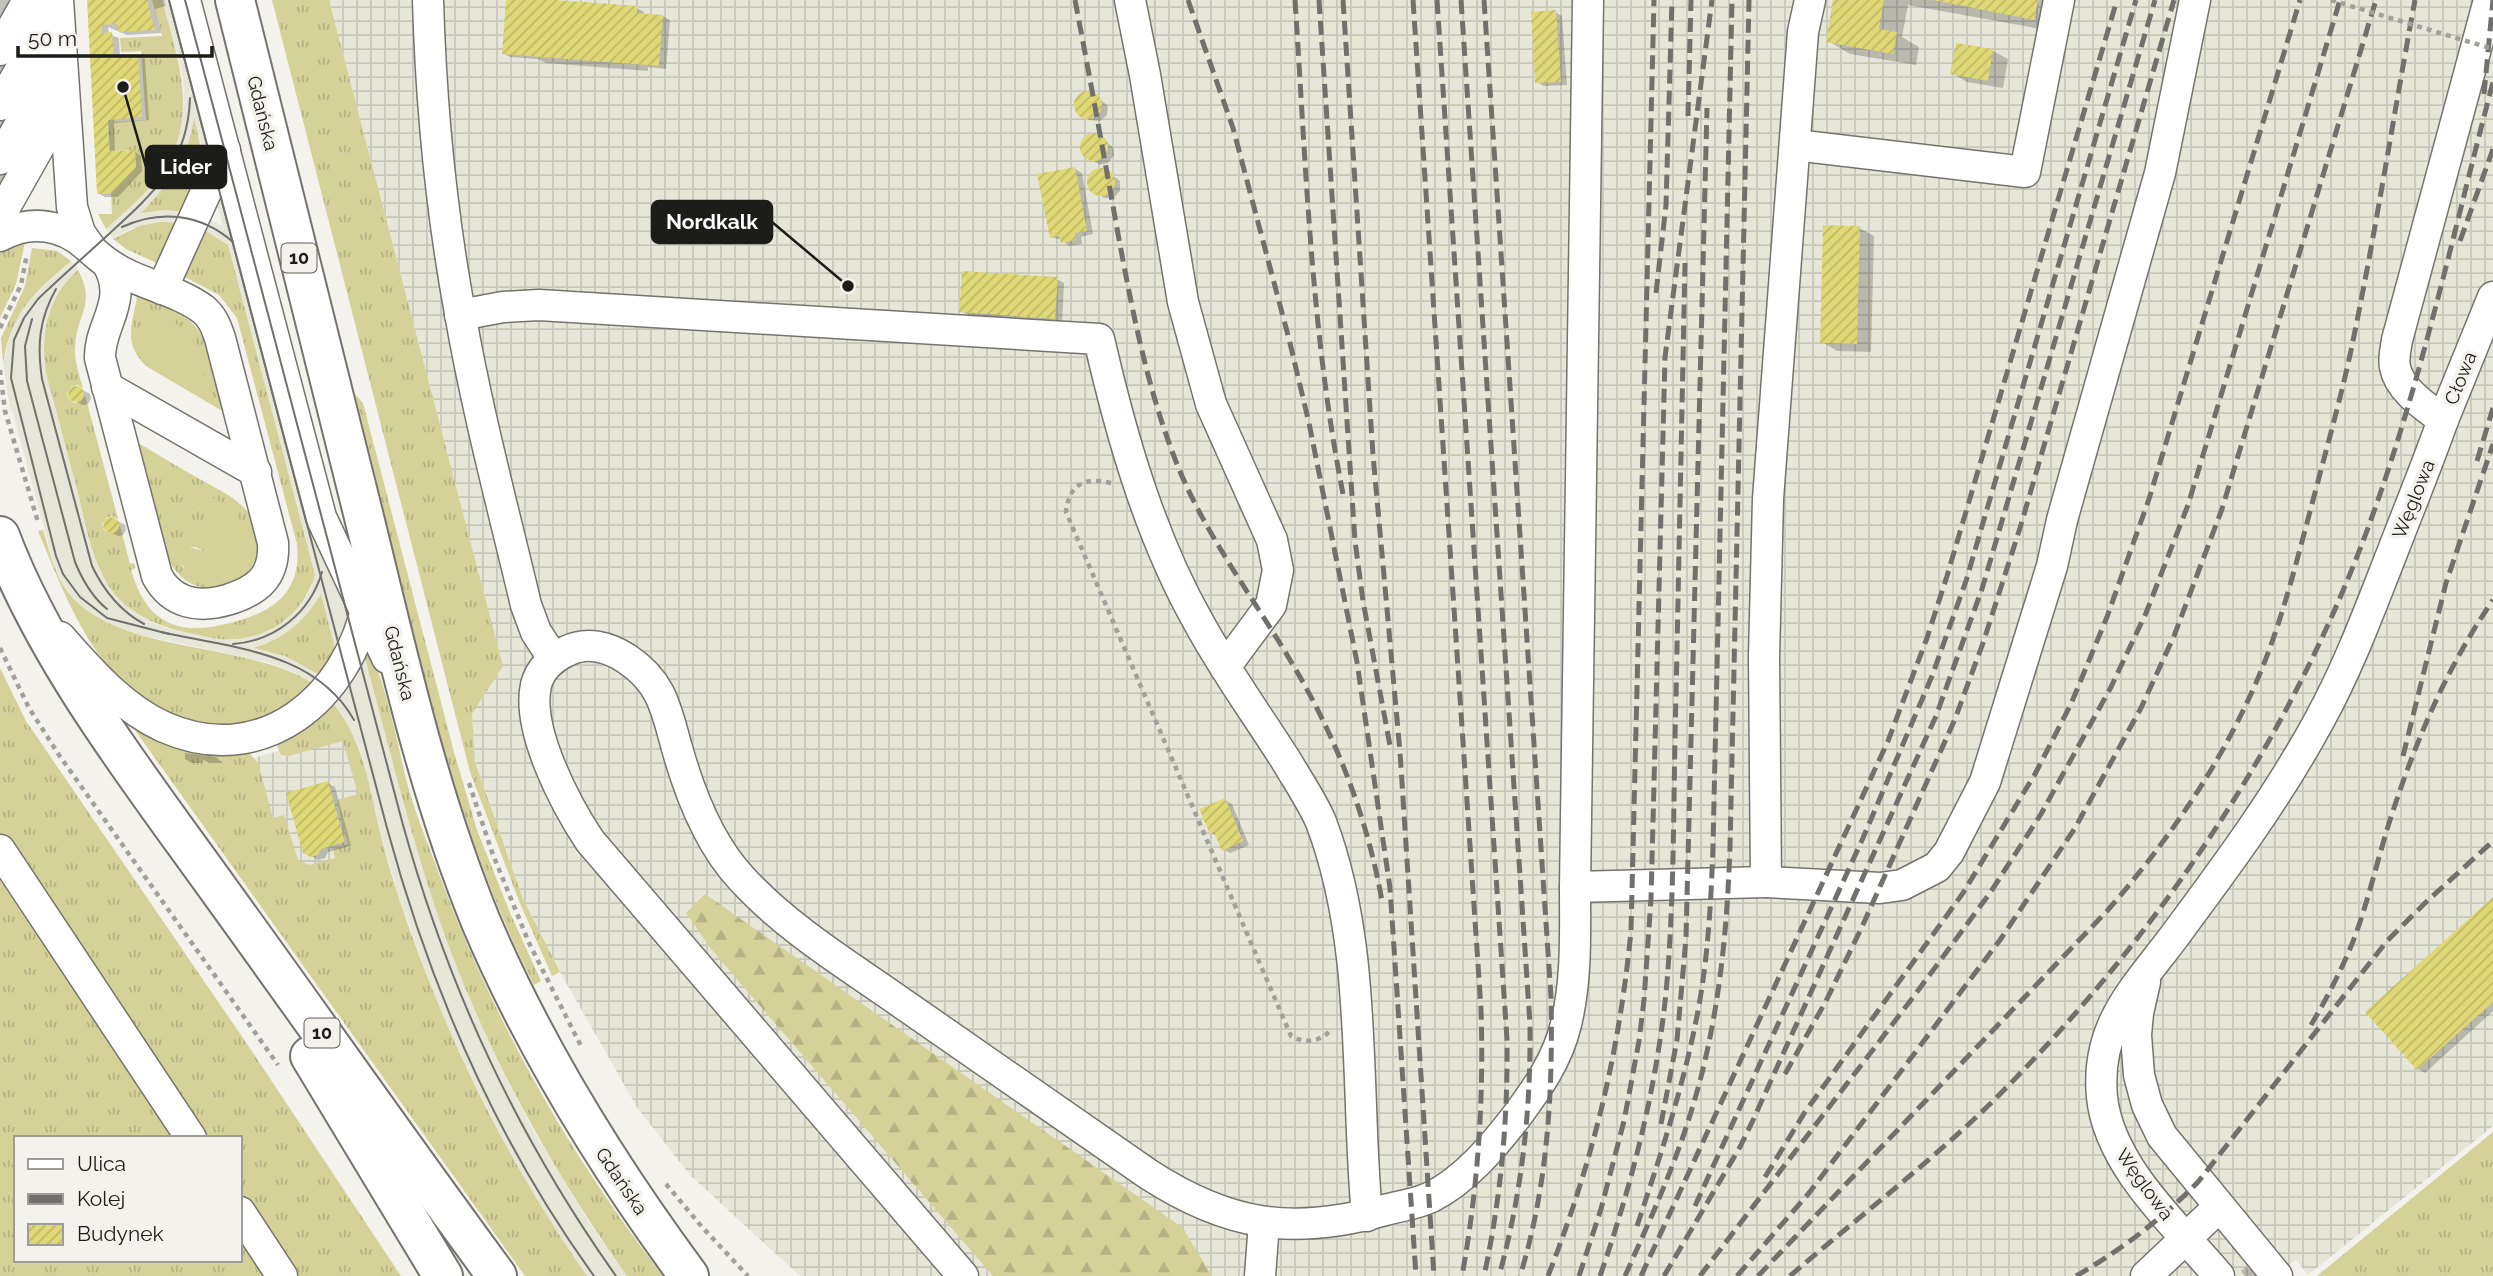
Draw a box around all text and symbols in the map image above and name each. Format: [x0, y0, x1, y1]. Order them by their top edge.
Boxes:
scale bar [18, 14, 212, 58]
text: 50 m [28, 26, 77, 51]
street label: Gdańska [243, 73, 283, 153]
callout: Lider [146, 146, 226, 188]
text: Lider [160, 154, 212, 179]
callout: Nordkalk [652, 201, 772, 243]
text: Nordkalk [666, 209, 758, 234]
road number: 10 [282, 244, 316, 272]
street label: Cłowa [2439, 348, 2481, 408]
street label: Węglowa [2387, 456, 2439, 542]
street label: Gdańska [380, 623, 420, 703]
road number: 10 [304, 1018, 340, 1048]
legend [14, 1136, 242, 1262]
street label: Gdańska [592, 1143, 652, 1219]
street label: Węglowa [2112, 1144, 2178, 1224]
text: Ulica [77, 1151, 126, 1176]
text: Kolej [77, 1186, 125, 1211]
text: Budynek [77, 1221, 164, 1246]

